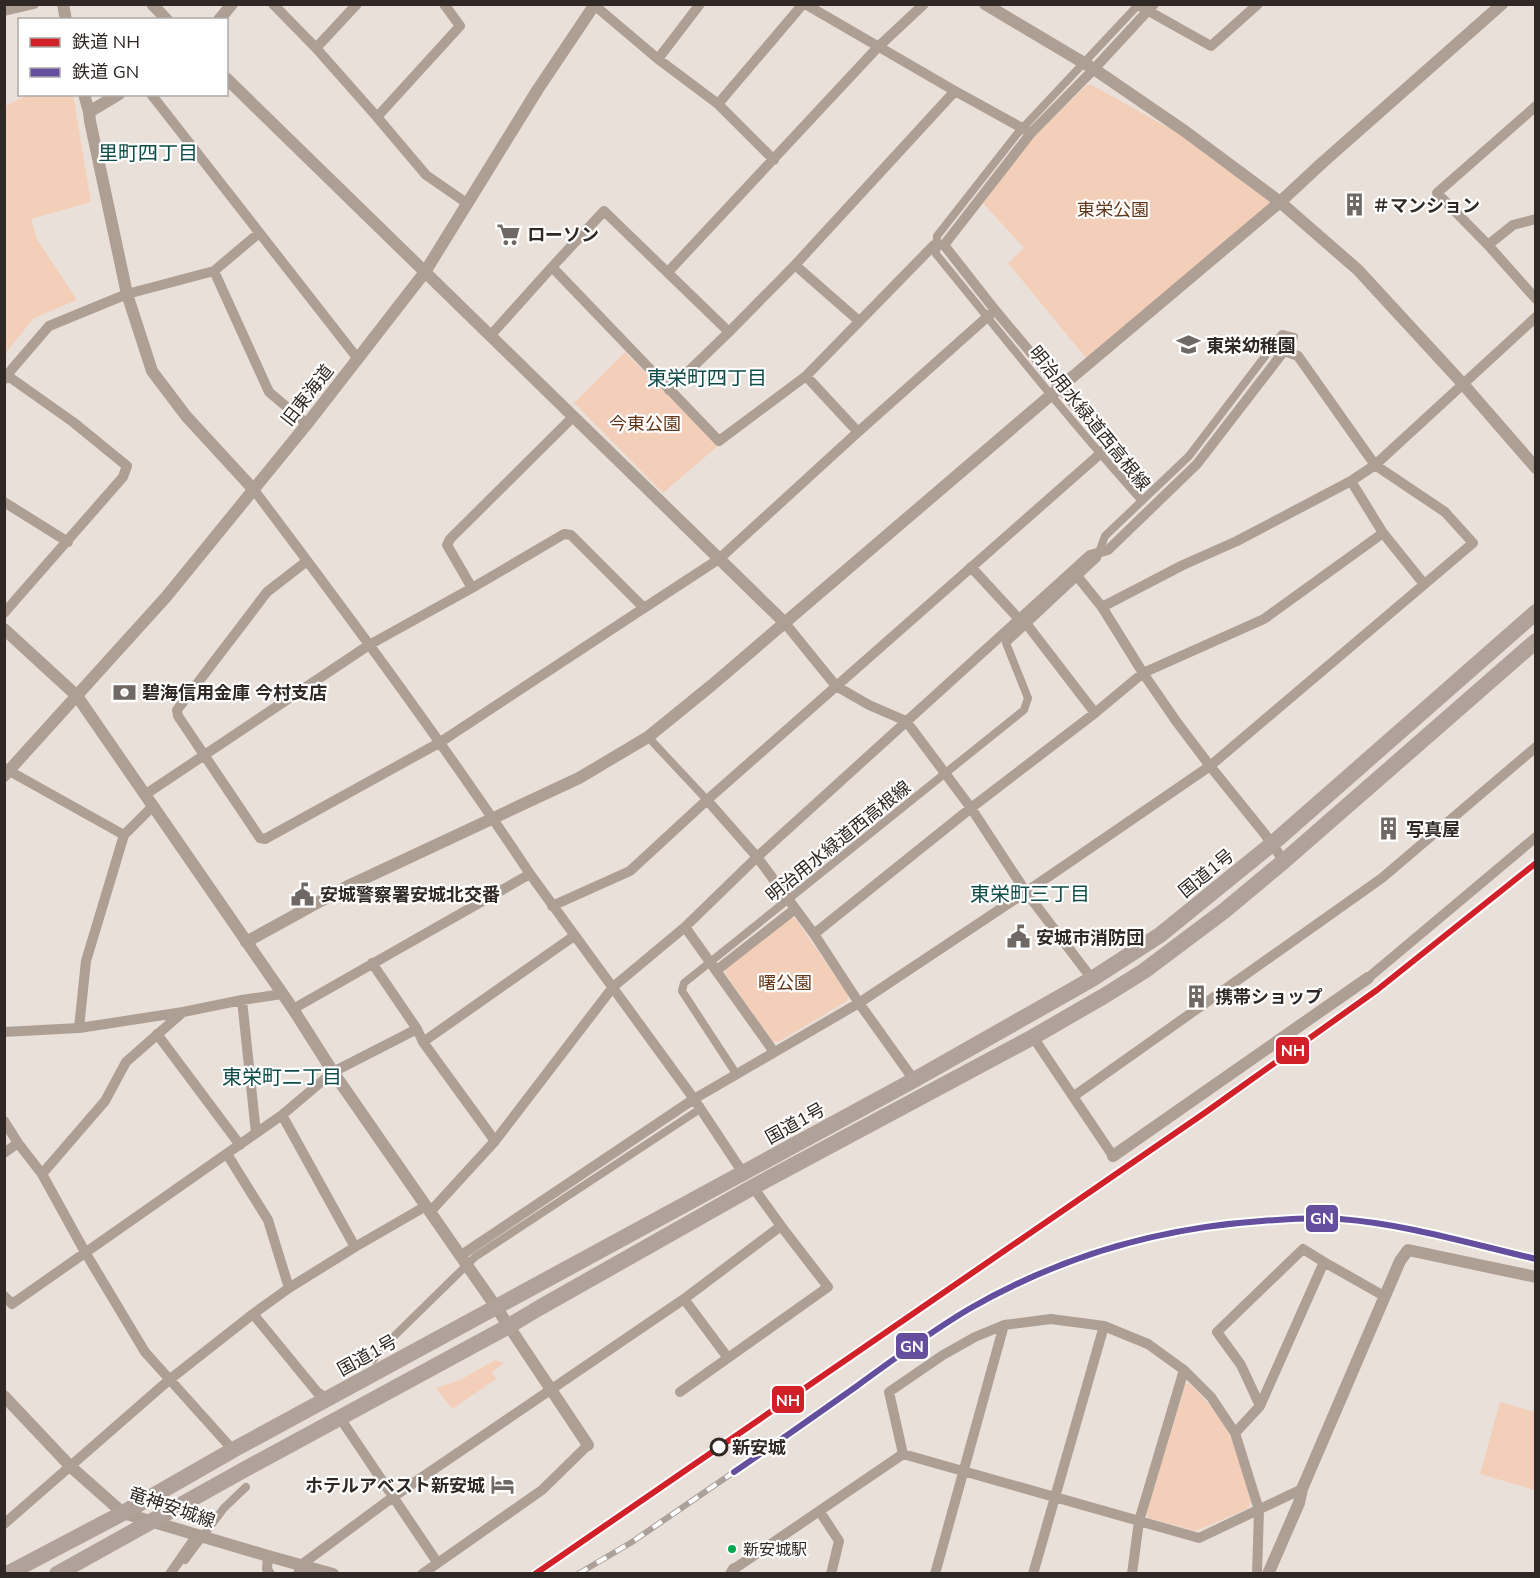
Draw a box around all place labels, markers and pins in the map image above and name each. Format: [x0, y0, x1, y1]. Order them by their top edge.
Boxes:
building icon: ＃マンション [1341, 192, 1367, 218]
place label: ＃マンション [1372, 194, 1480, 217]
supermarket icon: ローソン [496, 221, 522, 247]
place label: ローソン [527, 223, 599, 246]
school or university icon: 東栄幼稚園 [1175, 332, 1201, 358]
place label: 東栄幼稚園 [1206, 334, 1296, 357]
bank icon: 碧海信用金庫 今村支店 [111, 679, 137, 705]
place label: 碧海信用金庫 今村支店 [142, 681, 327, 704]
building icon: 写真屋 [1375, 816, 1401, 842]
place label: 写真屋 [1406, 818, 1460, 841]
public building icon: 安城警察署安城北交番 [289, 881, 315, 907]
place label: 安城警察署安城北交番 [320, 883, 500, 906]
public building icon: 安城市消防団 [1005, 924, 1031, 950]
place label: 安城市消防団 [1036, 926, 1144, 949]
building icon: 携帯ショップ [1184, 983, 1210, 1009]
place label: 携帯ショップ [1215, 985, 1323, 1008]
place label: 新安城 [732, 1436, 786, 1459]
marker: 新安城 [710, 1438, 728, 1456]
hotel icon: ホテルアベスト新安城 [490, 1472, 516, 1498]
place label: ホテルアベスト新安城 [305, 1474, 485, 1497]
place label: 新安城駅 [743, 1539, 807, 1559]
marker: 新安城駅 [726, 1543, 738, 1555]

